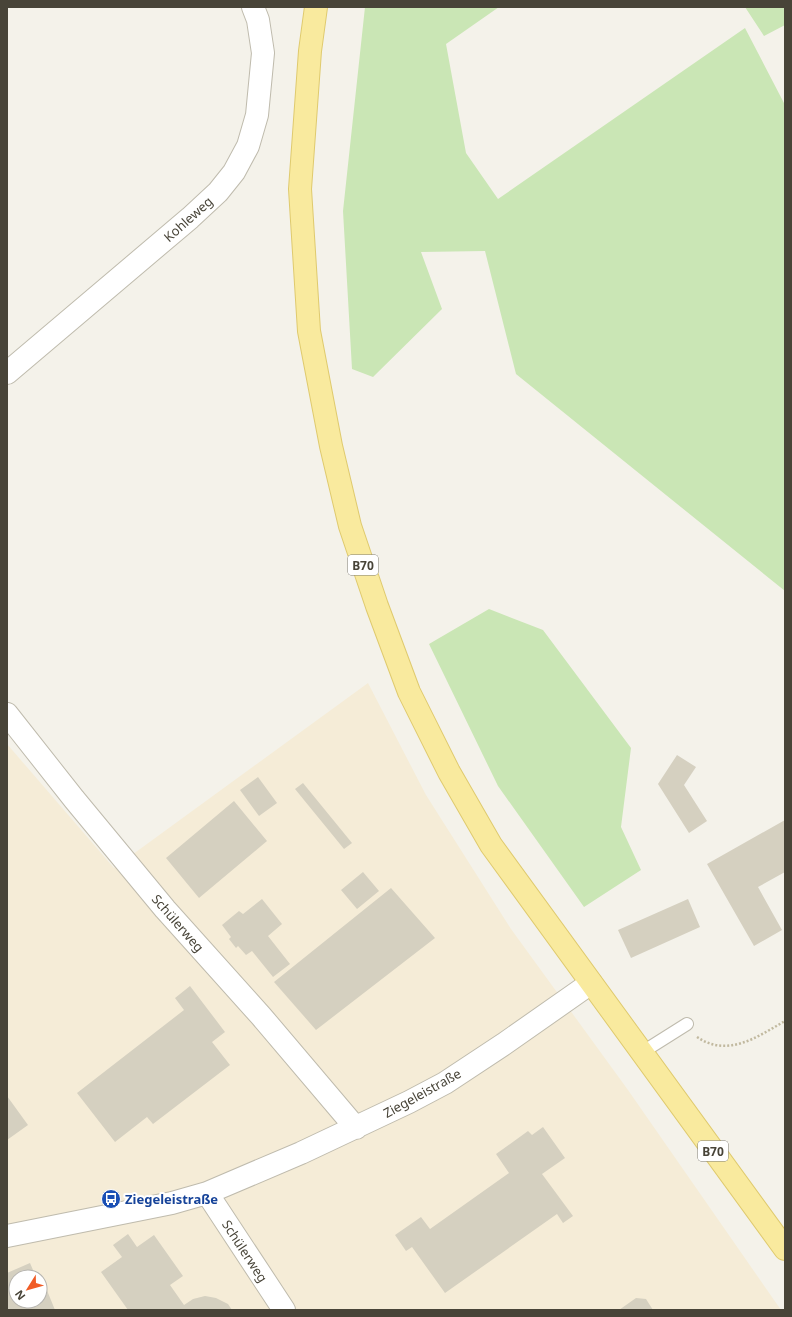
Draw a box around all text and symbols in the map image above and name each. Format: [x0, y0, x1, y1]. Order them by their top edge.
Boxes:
street label: Kohleweg [160, 192, 216, 246]
road number: B70 [348, 555, 378, 575]
street label: Schülerweg [148, 890, 208, 956]
street label: Ziegeleistraße [380, 1064, 464, 1122]
road number: B70 [698, 1141, 728, 1161]
bus stop icon: Ziegeleistraße [100, 1188, 122, 1210]
place label: Ziegeleistraße [125, 1190, 218, 1208]
street label: Schülerweg [218, 1216, 272, 1286]
north arrow [8, 1269, 48, 1309]
text: N [11, 1287, 28, 1303]

